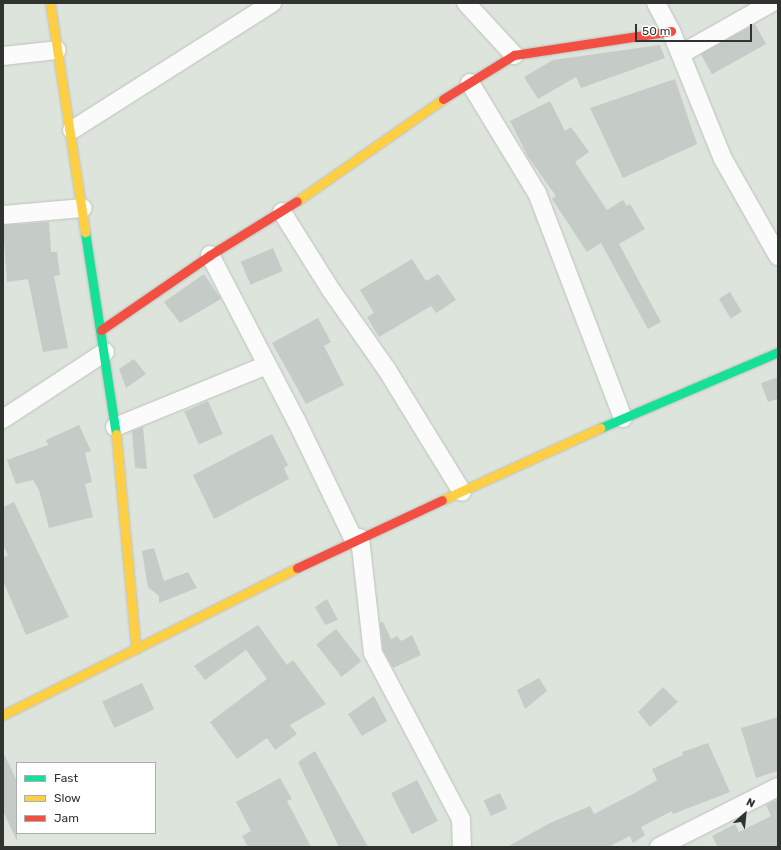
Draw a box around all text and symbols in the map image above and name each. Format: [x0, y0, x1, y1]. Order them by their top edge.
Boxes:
scale bar [637, 16, 754, 42]
text: 50 m [642, 24, 670, 38]
legend [16, 762, 156, 834]
text: Fast [54, 771, 78, 785]
text: Slow [54, 791, 81, 805]
north arrow [725, 794, 765, 834]
text: N [744, 795, 757, 810]
text: Jam [54, 811, 79, 825]

